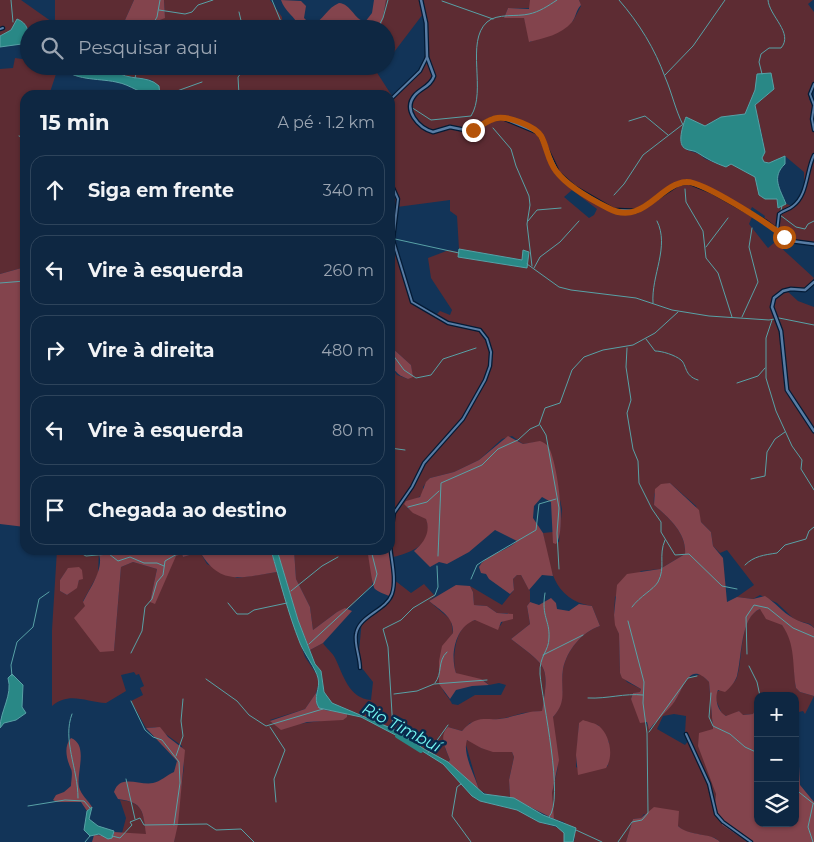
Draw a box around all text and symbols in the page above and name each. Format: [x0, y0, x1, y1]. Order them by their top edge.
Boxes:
search box [20, 20, 395, 75]
icon: search [38, 34, 66, 62]
text: Pesquisar aqui [78, 36, 218, 59]
text: 15 min [40, 110, 110, 135]
text: A pé · 1.2 km [277, 113, 375, 132]
route end [462, 119, 485, 142]
icon: ahead [41, 176, 69, 204]
text: Siga em frente [88, 179, 234, 202]
text: 340 m [323, 181, 374, 200]
route start [773, 226, 796, 249]
icon: left [41, 256, 69, 284]
text: Vire à esquerda [88, 259, 243, 282]
text: 260 m [323, 261, 374, 280]
icon: right [41, 336, 69, 364]
text: Vire à direita [88, 339, 215, 362]
text: 480 m [321, 341, 374, 360]
icon: left [41, 416, 69, 444]
text: Vire à esquerda [88, 419, 243, 442]
text: 80 m [332, 421, 374, 440]
icon: arrive [41, 496, 69, 524]
text: Chegada ao destino [88, 499, 287, 522]
map controls [754, 692, 799, 827]
button: + [754, 692, 799, 737]
water label: Rio Timbuí [359, 699, 447, 757]
button: − [754, 737, 799, 782]
button: layers [754, 782, 799, 827]

